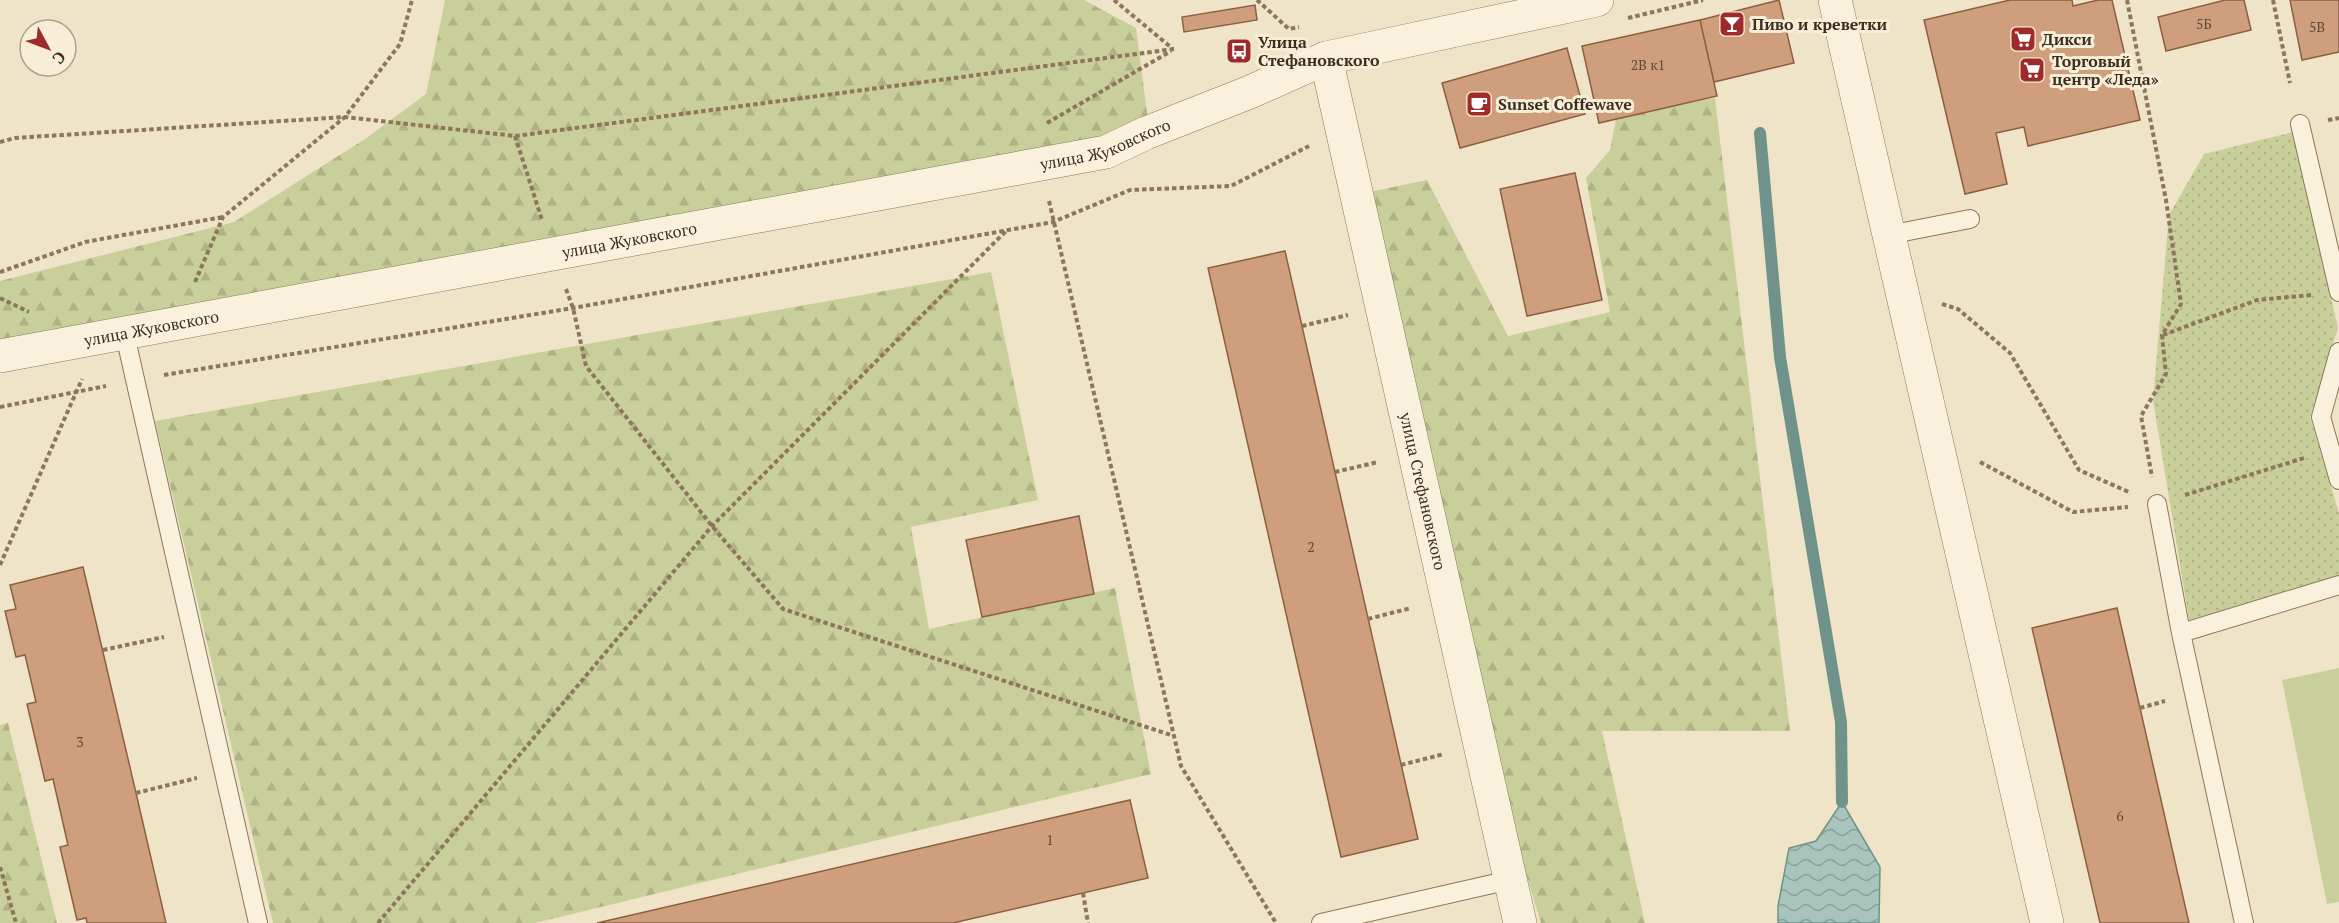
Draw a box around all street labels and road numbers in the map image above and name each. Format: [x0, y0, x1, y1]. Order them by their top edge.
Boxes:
street label: улица Жуковского [1037, 113, 1174, 175]
street label: улица Жуковского [559, 217, 699, 263]
street label: улица Жуковского [81, 305, 221, 351]
street label: улица Стефановского [1395, 409, 1452, 572]

